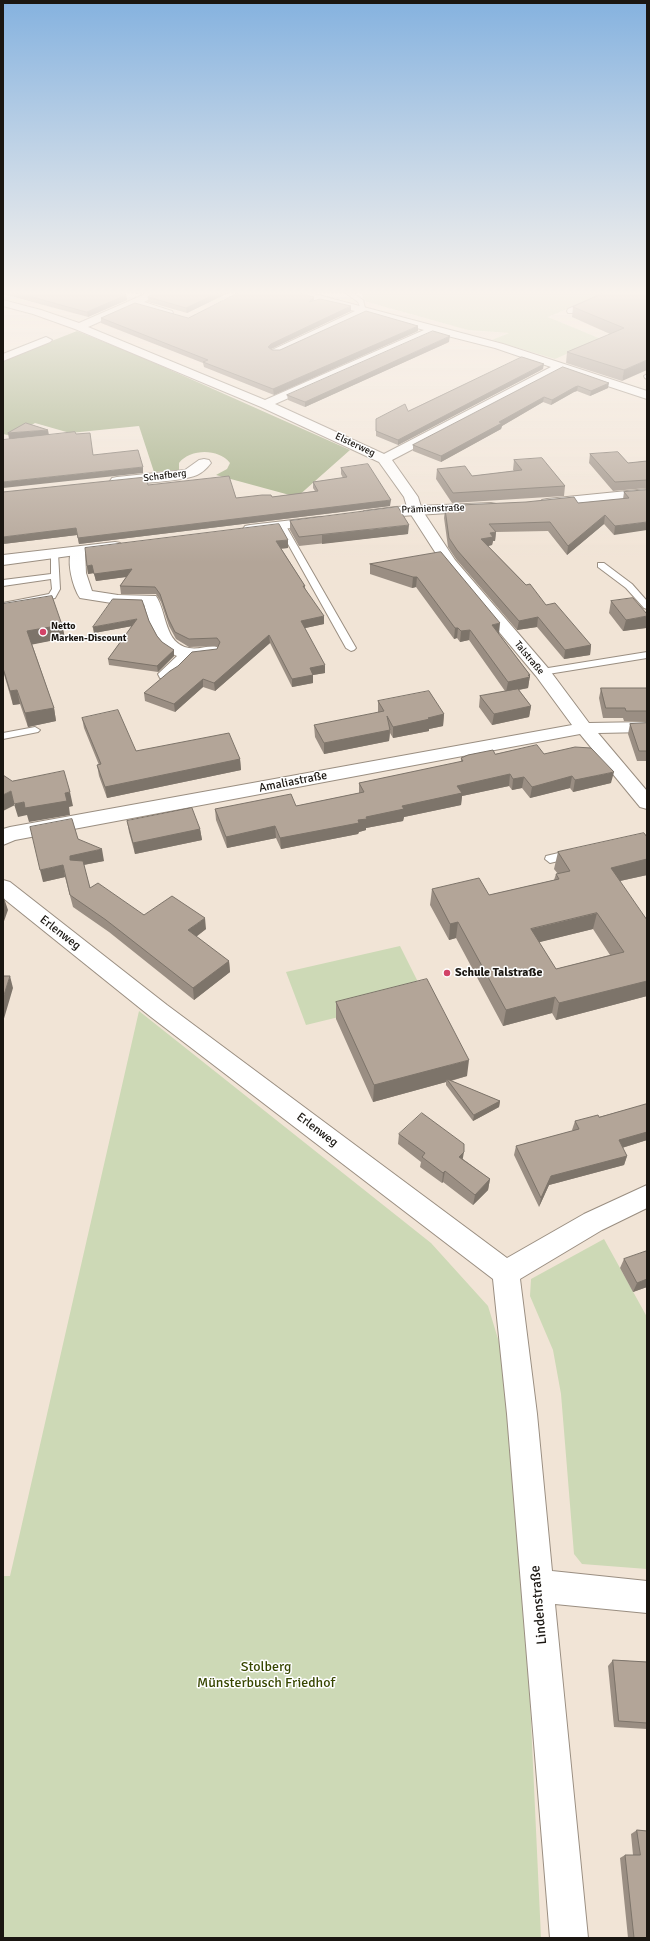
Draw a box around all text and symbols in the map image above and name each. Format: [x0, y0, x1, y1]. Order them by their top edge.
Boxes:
street label: Elsterweg [333, 431, 377, 459]
street label: Schafberg [143, 467, 187, 485]
street label: Prämienstraße [401, 502, 465, 516]
place label: Netto Marken-Discount [51, 620, 126, 644]
marker: Netto Marken-Discount [38, 627, 48, 637]
street label: Talstraße [512, 639, 546, 677]
street label: Amaliastraße [258, 768, 328, 796]
street label: Erlenweg [37, 913, 83, 953]
place label: Schule Talstraße [455, 966, 542, 980]
marker: Schule Talstraße [442, 968, 452, 978]
street label: Erlenweg [294, 1110, 340, 1150]
street label: Lindenstraße [527, 1565, 551, 1645]
park label: Stolberg Münsterbusch Friedhof [197, 1659, 335, 1692]

